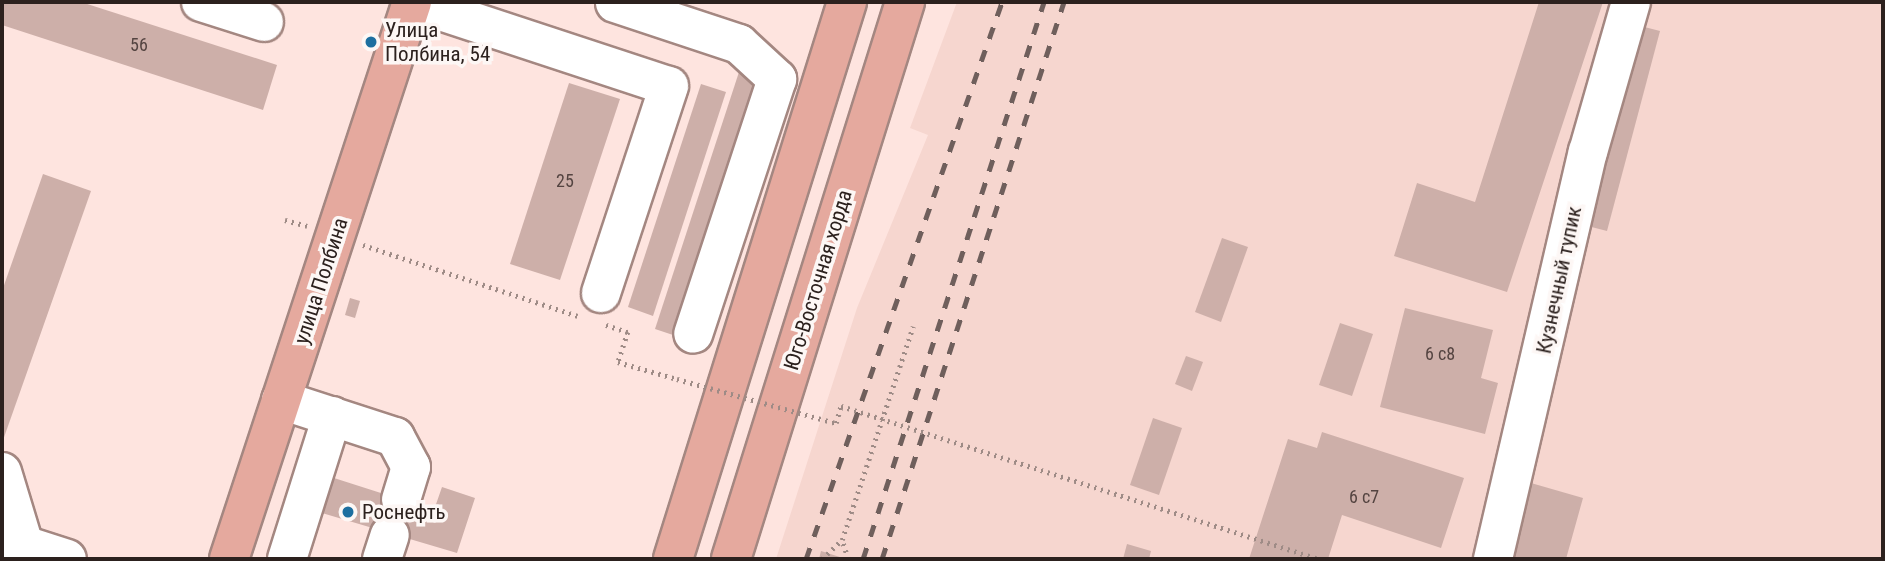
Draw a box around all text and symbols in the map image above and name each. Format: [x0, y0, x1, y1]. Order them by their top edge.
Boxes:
place label: Улица Полбина, 54 [385, 17, 490, 67]
house number: 56 [130, 34, 148, 56]
marker: Улица Полбина, 54 [363, 34, 379, 50]
house number: 25 [556, 170, 574, 192]
street label: Юго-Восточная хорда [779, 187, 857, 373]
street label: Кузнечный тупик [1531, 204, 1587, 356]
street label: улица Полбина [289, 215, 353, 347]
house number: 6 с8 [1425, 343, 1455, 365]
house number: 6 с7 [1349, 486, 1379, 508]
place label: Роснефть [362, 499, 446, 525]
marker: Роснефть [340, 504, 356, 520]

